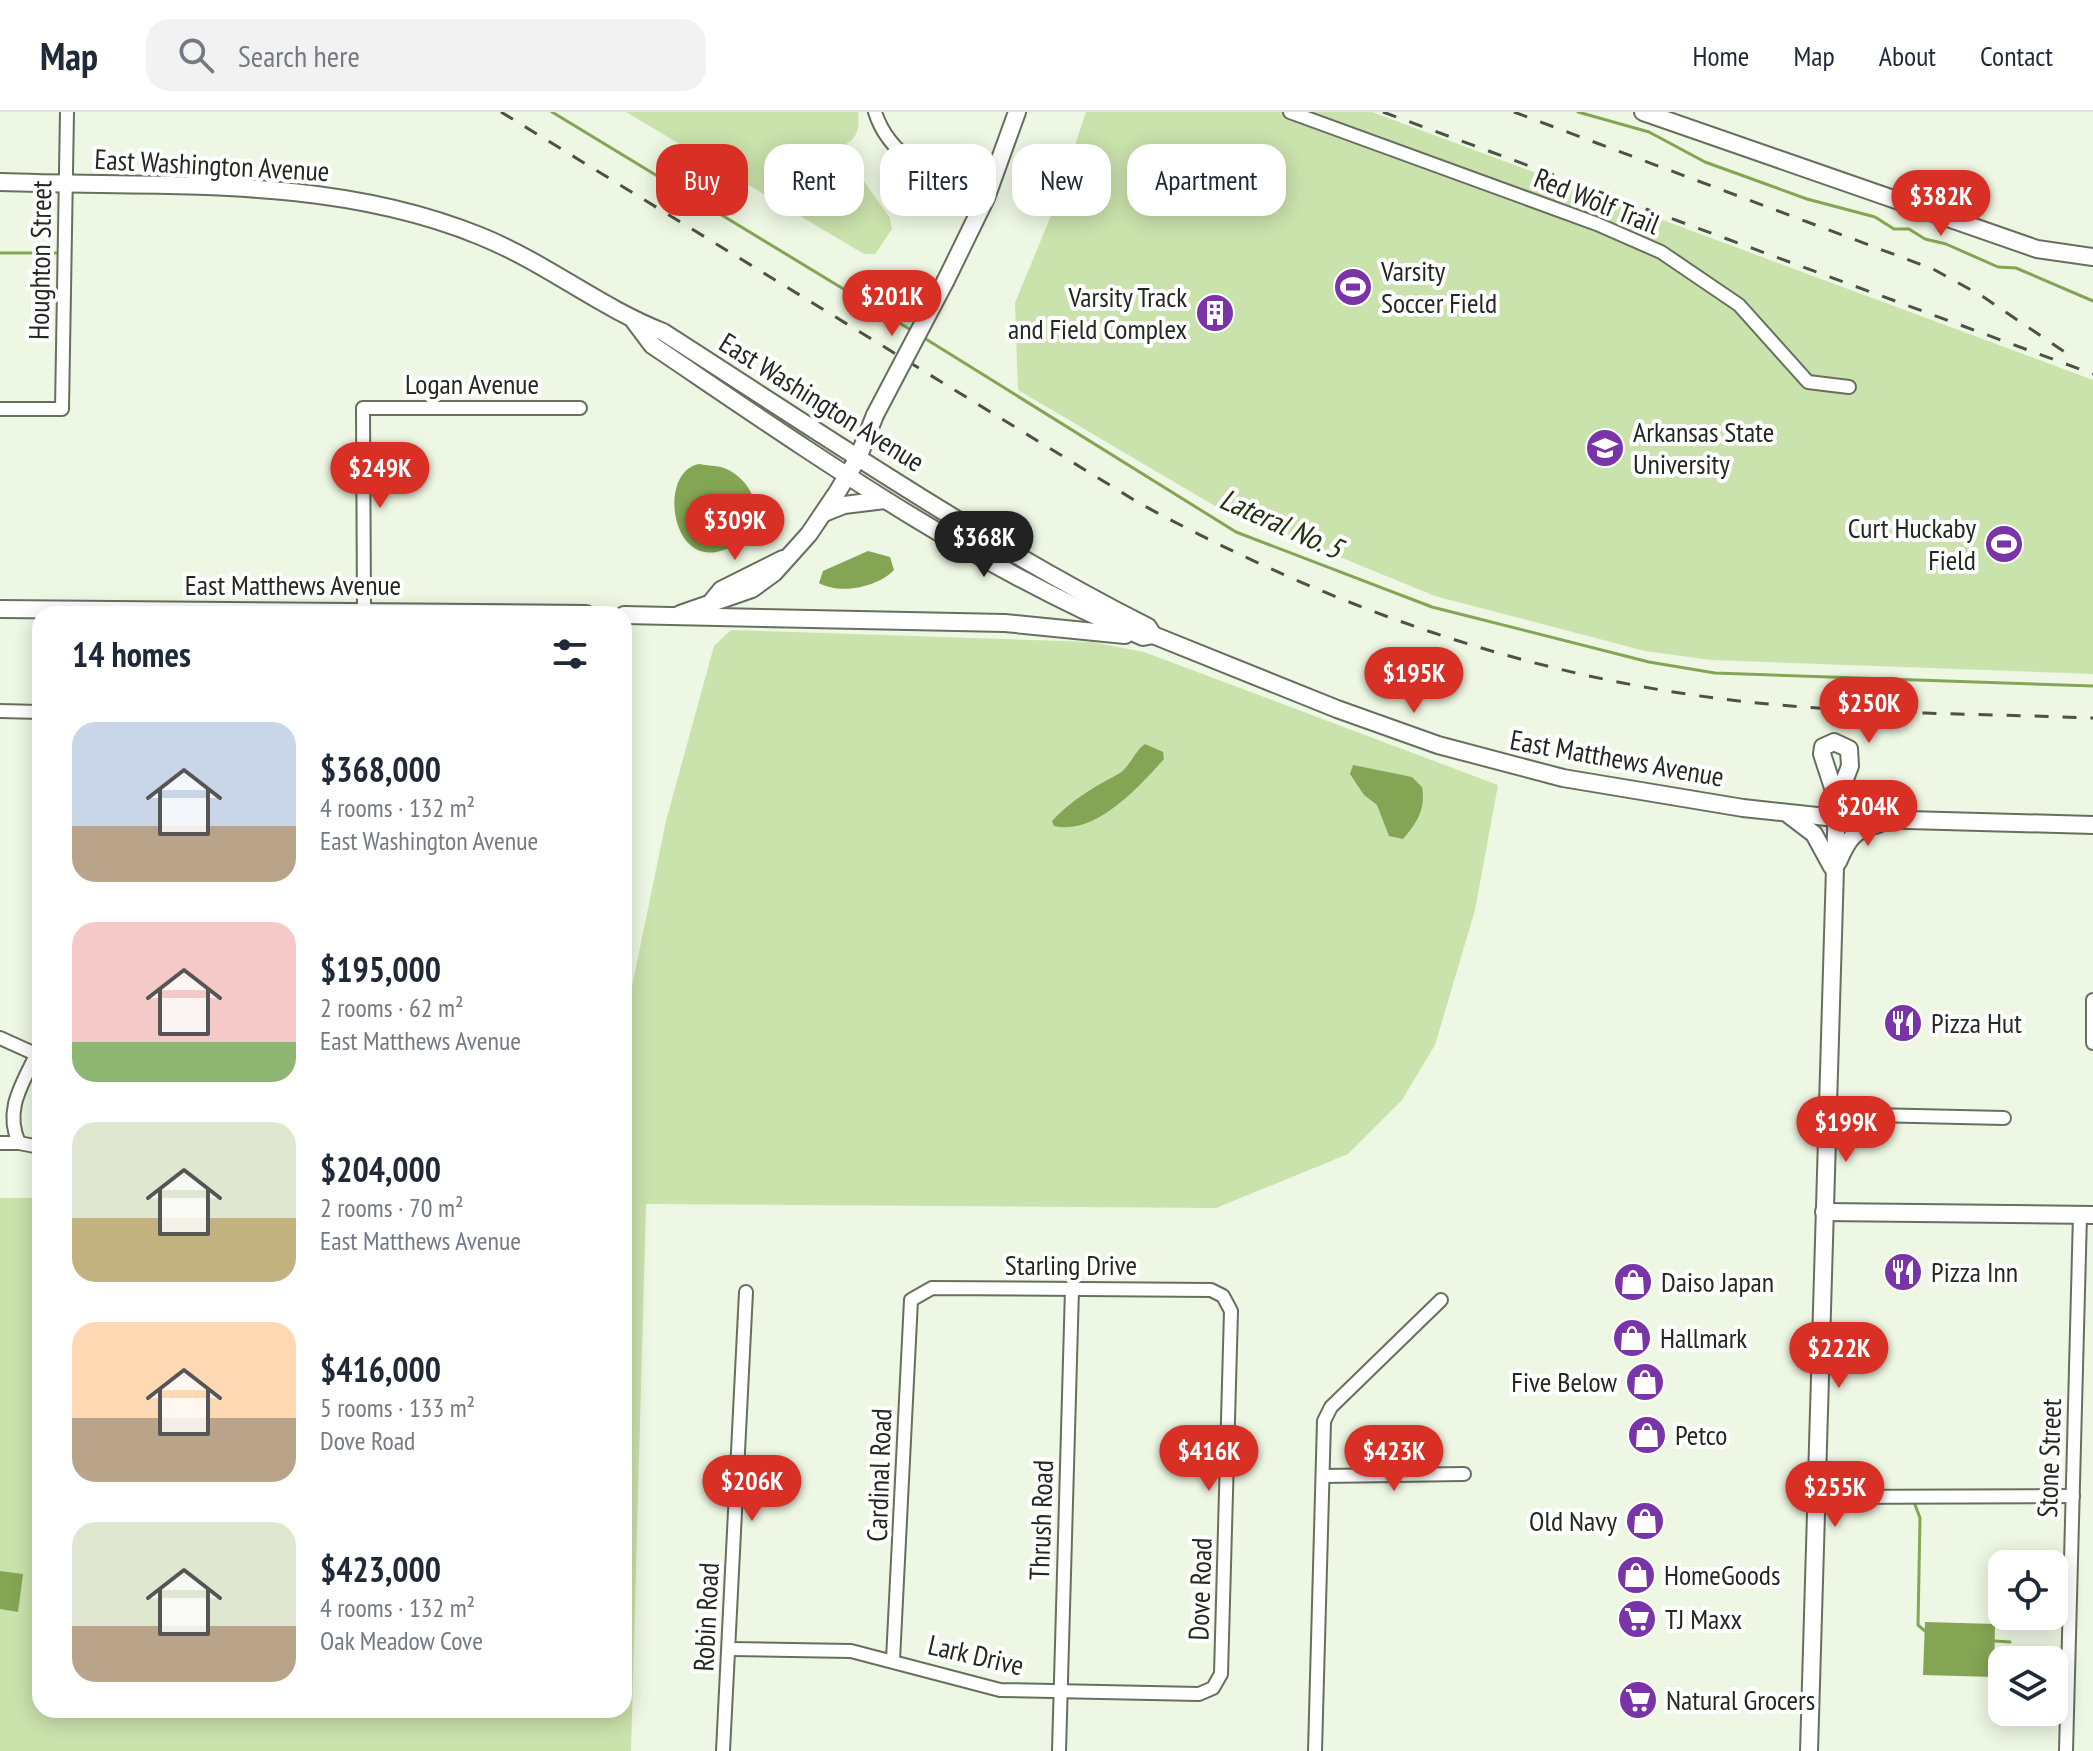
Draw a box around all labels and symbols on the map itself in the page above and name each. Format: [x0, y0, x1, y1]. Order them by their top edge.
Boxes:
street label: East Washington Avenue [94, 140, 330, 189]
street label: Red Wolf Trail [1529, 159, 1666, 243]
pin: $382K [1885, 170, 1997, 238]
street label: Houghton Street [20, 180, 59, 340]
place label: Varsity Soccer Field [1380, 252, 1497, 321]
sports icon: Varsity Soccer Field [1332, 266, 1374, 308]
pin: $201K [836, 270, 948, 338]
place label: Varsity Track and Field Complex [1008, 278, 1187, 347]
building icon: Varsity Track and Field Complex [1194, 292, 1236, 334]
street label: East Washington Avenue [713, 324, 932, 480]
street label: Logan Avenue [405, 365, 539, 402]
place label: Arkansas State University [1633, 413, 1774, 482]
school or university icon: Arkansas State University [1584, 427, 1626, 469]
pin: $249K [324, 442, 436, 510]
water label: Lateral No. 5 [1214, 478, 1351, 568]
pin: $309K [679, 494, 791, 562]
place label: Curt Huckaby Field [1848, 509, 1976, 578]
pin: $368K [928, 511, 1040, 579]
sports icon: Curt Huckaby Field [1983, 523, 2025, 565]
street label: East Matthews Avenue [185, 566, 401, 603]
pin: $195K [1358, 647, 1470, 715]
pin: $250K [1813, 677, 1925, 745]
street label: East Matthews Avenue [1507, 721, 1727, 795]
pin: $204K [1812, 780, 1924, 848]
restaurant icon: Pizza Hut [1882, 1002, 1924, 1044]
place label: Pizza Hut [1931, 1004, 2022, 1041]
pin: $199K [1790, 1096, 1902, 1164]
street label: Starling Drive [1005, 1246, 1137, 1283]
restaurant icon: Pizza Inn [1882, 1251, 1924, 1293]
place label: Pizza Inn [1931, 1253, 2018, 1290]
shop icon: Daiso Japan [1612, 1261, 1654, 1303]
place label: Daiso Japan [1661, 1263, 1774, 1300]
shop icon: Hallmark [1611, 1317, 1653, 1359]
place label: Hallmark [1660, 1319, 1747, 1356]
pin: $222K [1783, 1322, 1895, 1390]
shop icon: Five Below [1624, 1361, 1666, 1403]
place label: Five Below [1511, 1363, 1617, 1400]
street label: Stone Street [2028, 1397, 2069, 1518]
street label: Cardinal Road [858, 1408, 899, 1542]
shop icon: Petco [1626, 1414, 1668, 1456]
place label: Petco [1675, 1416, 1727, 1453]
pin: $416K [1153, 1425, 1265, 1493]
pin: $423K [1338, 1425, 1450, 1493]
pin: $206K [696, 1455, 808, 1523]
street label: Thrush Road [1020, 1459, 1061, 1581]
pin: $255K [1779, 1461, 1891, 1529]
shop icon: Old Navy [1624, 1500, 1666, 1542]
place label: Old Navy [1529, 1502, 1617, 1539]
street label: Dove Road [1179, 1537, 1220, 1641]
shop icon: HomeGoods [1615, 1554, 1657, 1596]
place label: HomeGoods [1664, 1556, 1780, 1593]
street label: Robin Road [684, 1562, 727, 1672]
supermarket icon: TJ Maxx [1616, 1598, 1658, 1640]
place label: TJ Maxx [1665, 1600, 1742, 1637]
street label: Lark Drive [925, 1626, 1028, 1683]
supermarket icon: Natural Grocers [1617, 1679, 1659, 1721]
place label: Natural Grocers [1666, 1681, 1815, 1718]

